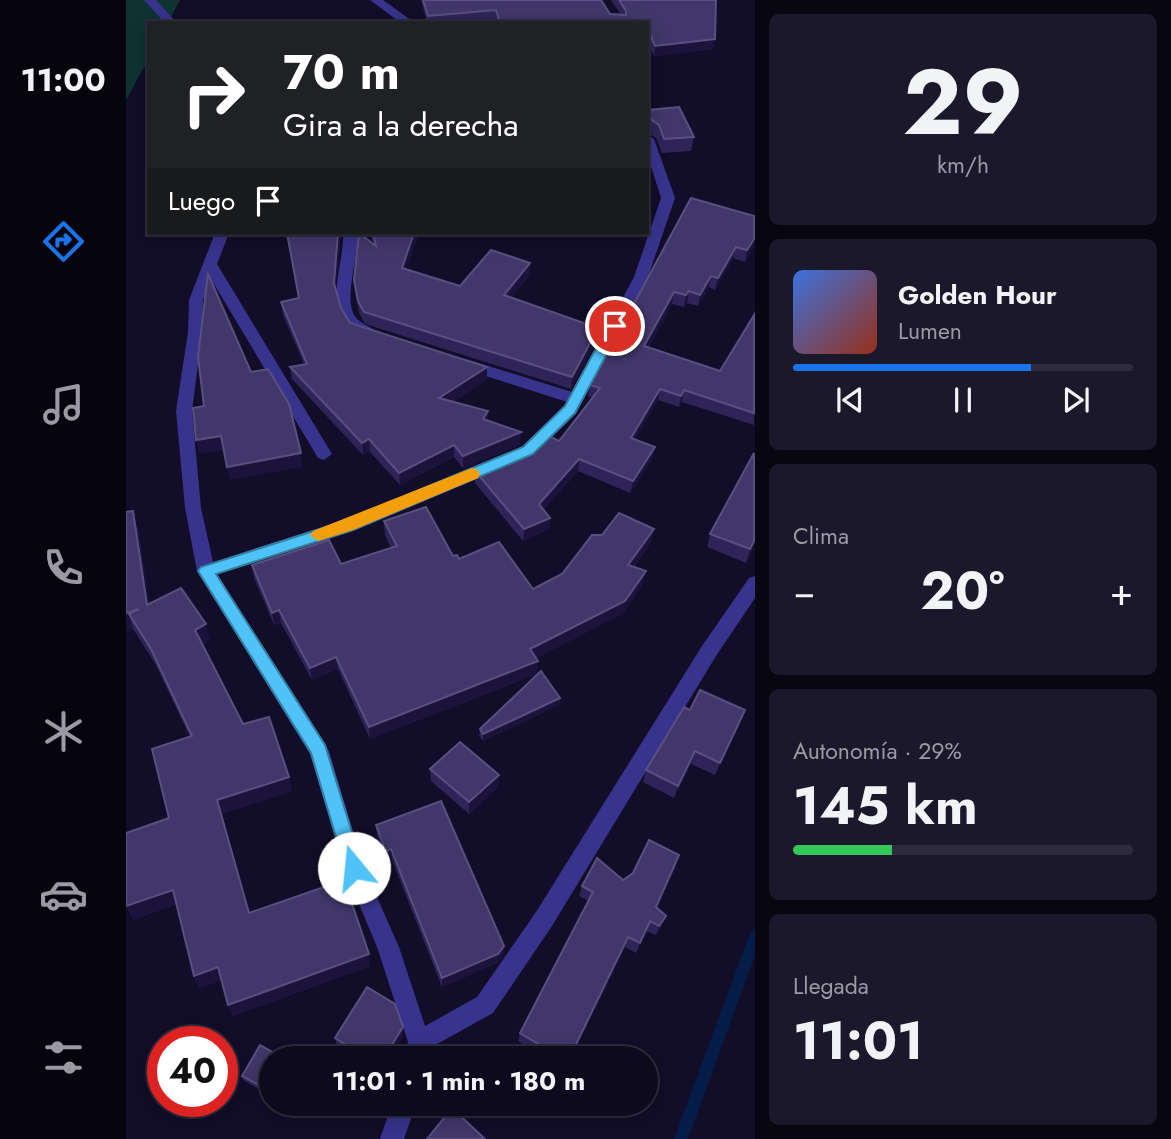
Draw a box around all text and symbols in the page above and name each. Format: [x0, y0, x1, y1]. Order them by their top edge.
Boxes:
text: 70 m [283, 37, 400, 107]
text: 29 [903, 37, 1023, 168]
icon: right [168, 49, 259, 140]
text: 11:00 [20, 57, 106, 103]
text: Gira a la derecha [283, 102, 519, 148]
text: km/h [937, 148, 989, 182]
text: Luego [168, 182, 235, 220]
icon: arrive [249, 182, 287, 220]
icon: directions [39, 217, 88, 266]
text: Golden Hour [898, 276, 1057, 314]
pin [585, 296, 645, 356]
icon: arrive [596, 307, 634, 345]
text: Lumen [898, 314, 962, 348]
icon: music [39, 380, 88, 429]
icon: previous [831, 381, 869, 419]
icon: pause [944, 381, 982, 419]
icon: next [1057, 381, 1095, 419]
text: Clima [793, 519, 849, 553]
icon: phone [39, 543, 88, 592]
text: 20° [921, 553, 1005, 629]
text: − [793, 564, 815, 619]
text: + [1110, 564, 1133, 619]
icon: climate [39, 707, 88, 756]
text: Autonomía · 29% [793, 734, 962, 768]
text: 145 km [793, 768, 978, 844]
position arrow [317, 831, 391, 905]
icon: car [39, 870, 88, 919]
text: Llegada [793, 969, 869, 1003]
text: 11:01 [793, 1003, 924, 1079]
speed limit sign: 40 [147, 1026, 238, 1117]
icon: filters [39, 1033, 88, 1082]
text: 11:01 · 1 min · 180 m [332, 1062, 585, 1100]

